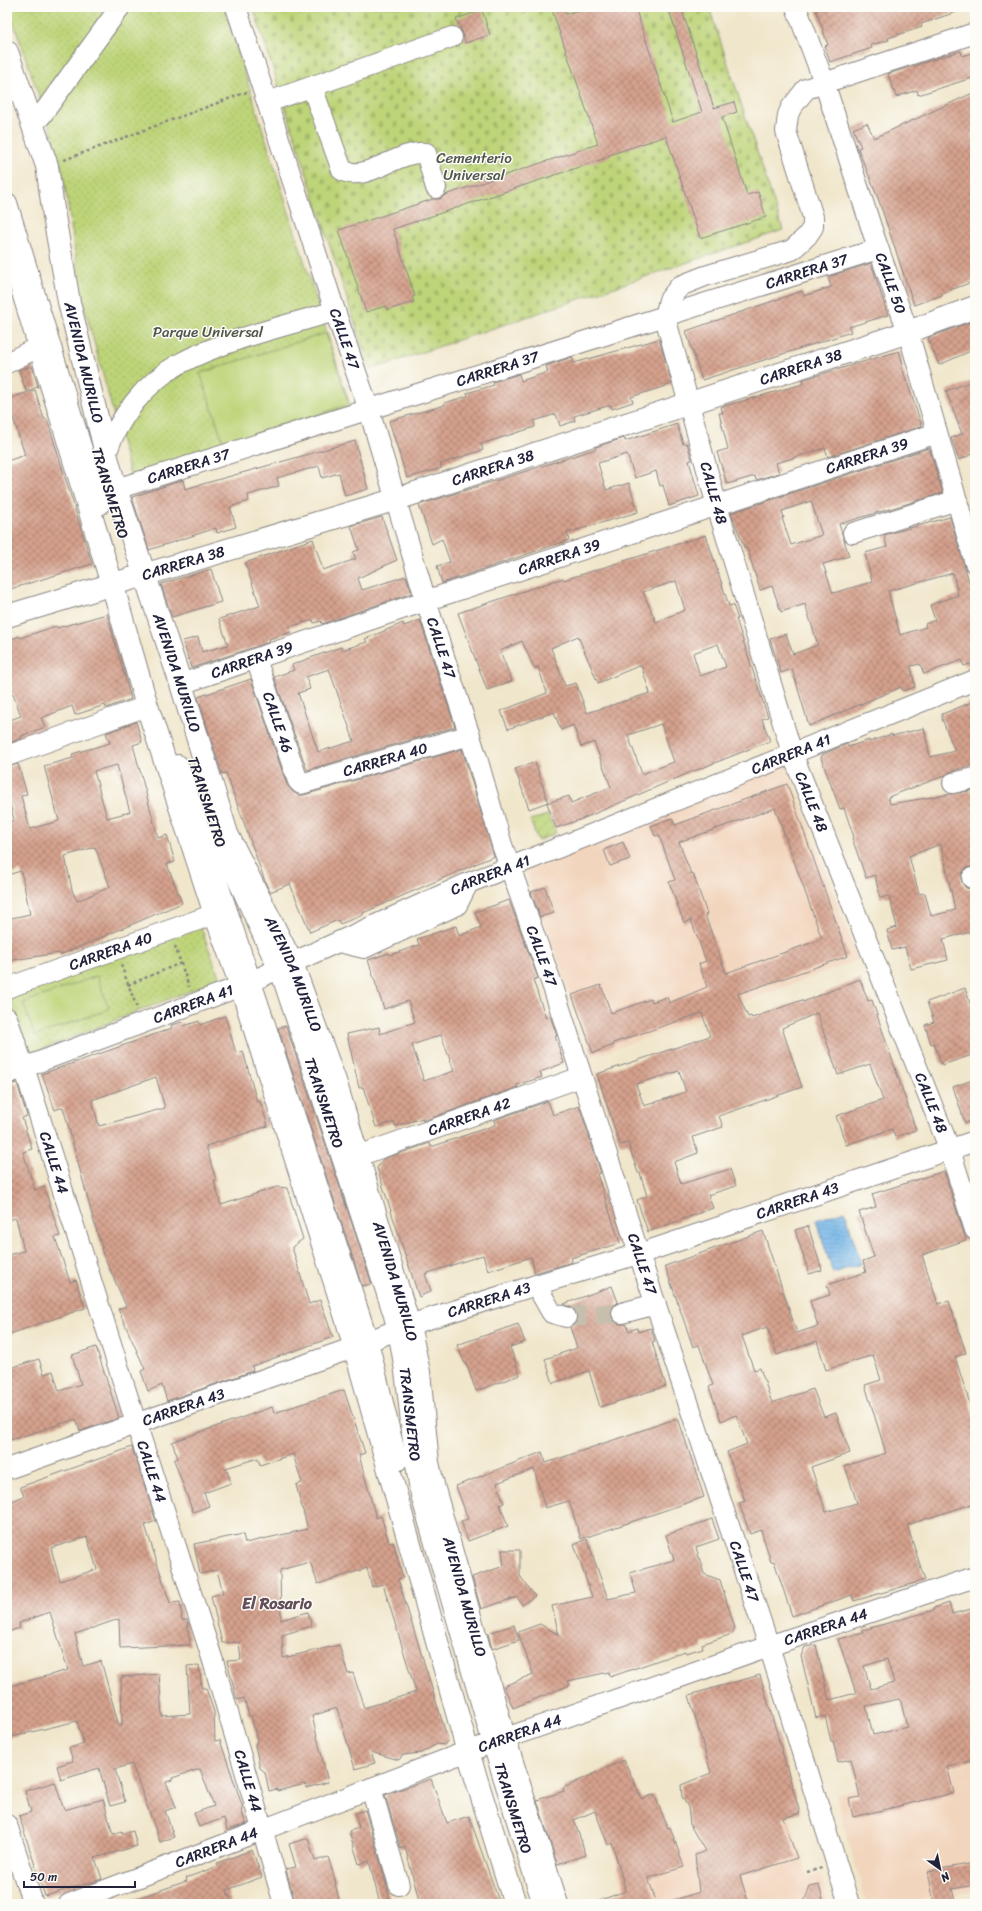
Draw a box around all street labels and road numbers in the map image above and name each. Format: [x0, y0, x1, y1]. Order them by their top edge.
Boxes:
street label: CARRERA 37 [762, 246, 852, 297]
street label: CALLE 50 [868, 249, 914, 318]
street label: AVENIDA MURILLO [56, 298, 111, 426]
street label: CALLE 47 [322, 305, 368, 374]
street label: CARRERA 38 [756, 341, 846, 393]
street label: CARRERA 37 [453, 343, 543, 394]
street label: CARRERA 39 [822, 430, 912, 482]
street label: CARRERA 37 [144, 441, 234, 491]
street label: CARRERA 38 [448, 442, 538, 493]
street label: TRANSMETRO [84, 444, 136, 542]
street label: CALLE 48 [692, 459, 735, 527]
street label: CARRERA 39 [514, 531, 604, 583]
street label: CARRERA 38 [138, 538, 228, 588]
street label: AVENIDA MURILLO [145, 609, 208, 736]
street label: CALLE 47 [419, 614, 464, 683]
street label: CARRERA 39 [207, 634, 297, 686]
street label: CALLE 46 [255, 688, 300, 756]
street label: CARRERA 41 [747, 726, 835, 782]
street label: CARRERA 40 [340, 735, 431, 784]
street label: TRANSMETRO [180, 753, 234, 851]
street label: CALLE 48 [788, 767, 835, 836]
street label: CARRERA 41 [446, 847, 534, 902]
street label: AVENIDA MURILLO [257, 910, 329, 1036]
street label: CALLE 47 [519, 922, 565, 991]
street label: CARRERA 40 [65, 924, 156, 978]
street label: CARRERA 41 [149, 977, 237, 1031]
street label: TRANSMETRO [297, 1054, 351, 1152]
street label: CALLE 48 [907, 1068, 955, 1137]
street label: CARRERA 42 [424, 1090, 515, 1143]
street label: CALLE 44 [32, 1128, 76, 1197]
street label: CARRERA 43 [753, 1175, 842, 1227]
street label: AVENIDA MURILLO [365, 1217, 425, 1344]
street label: CALLE 47 [620, 1230, 665, 1299]
street label: CARRERA 43 [444, 1274, 534, 1325]
street label: TRANSMETRO [392, 1365, 428, 1463]
street label: CARRERA 43 [139, 1381, 228, 1434]
street label: CALLE 44 [129, 1437, 174, 1506]
street label: AVENIDA MURILLO [435, 1532, 494, 1660]
street label: CALLE 47 [722, 1537, 767, 1607]
street label: CARRERA 44 [780, 1601, 871, 1653]
street label: CARRERA 44 [474, 1707, 565, 1760]
street label: CALLE 44 [227, 1746, 269, 1815]
street label: TRANSMETRO [487, 1759, 540, 1857]
street label: CARRERA 44 [171, 1820, 262, 1875]

